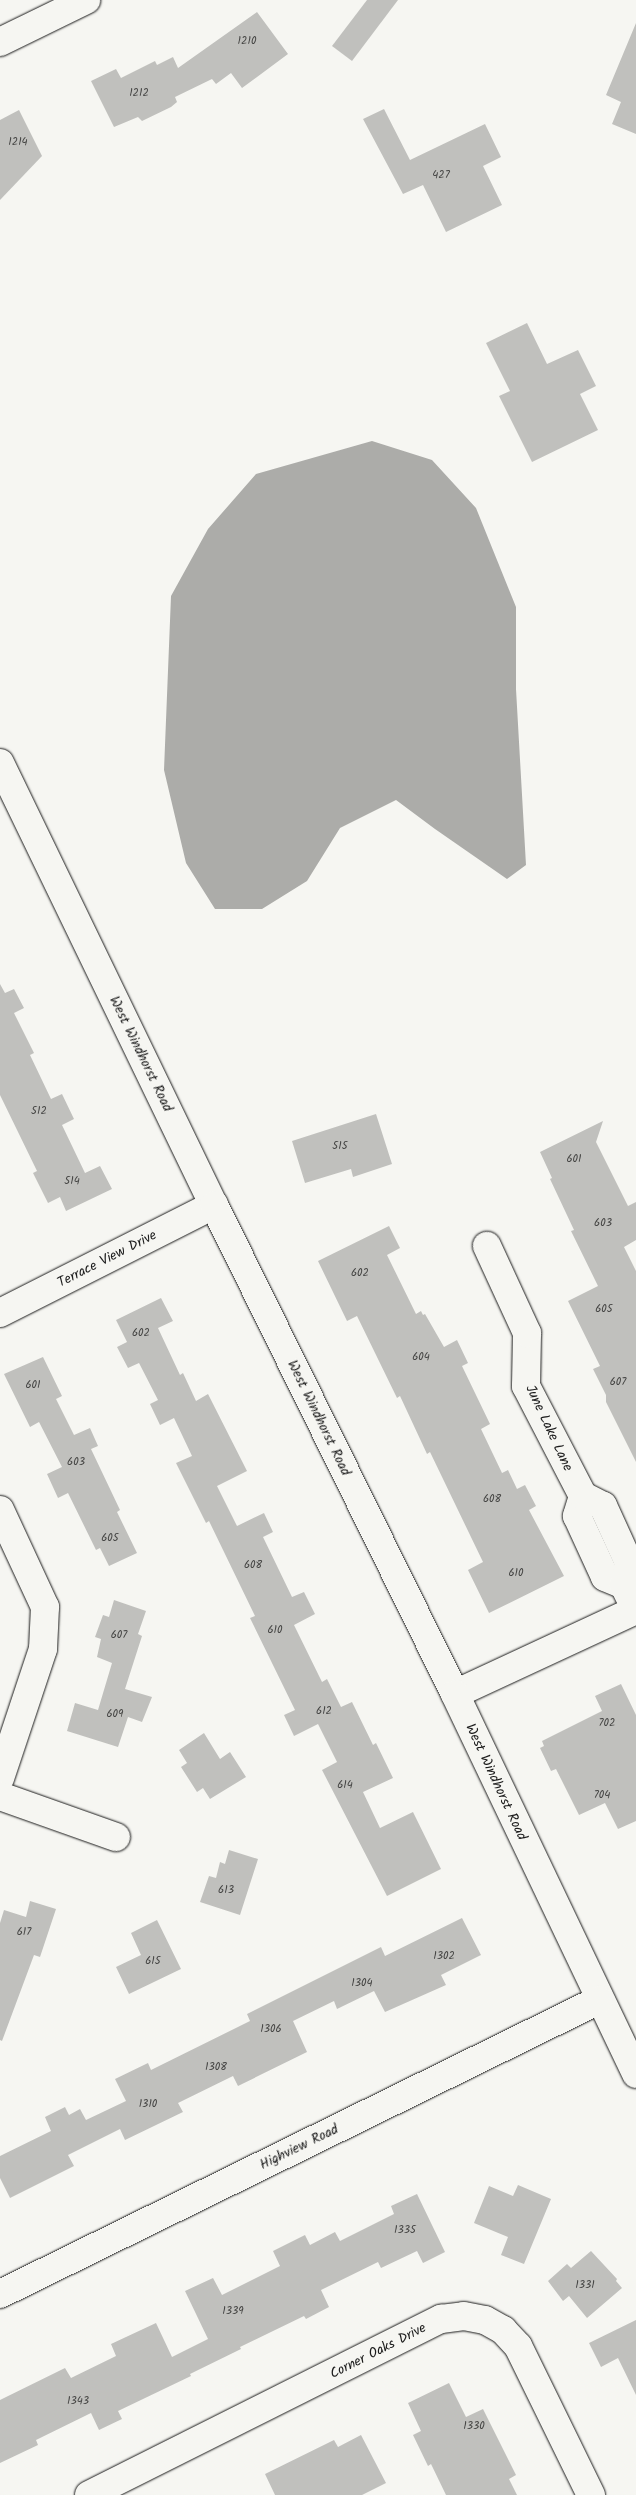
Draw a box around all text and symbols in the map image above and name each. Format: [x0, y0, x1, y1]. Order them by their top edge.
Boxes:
house number: 1210 [238, 34, 256, 48]
house number: 1212 [129, 86, 149, 100]
house number: 1214 [8, 135, 28, 149]
house number: 427 [432, 168, 450, 182]
street label: West Windhorst Road [106, 993, 176, 1115]
house number: 512 [31, 1104, 47, 1118]
house number: 515 [332, 1139, 348, 1153]
house number: 601 [566, 1152, 582, 1166]
house number: 514 [64, 1174, 80, 1188]
house number: 603 [594, 1216, 612, 1230]
street label: Terrace View Drive [55, 1227, 159, 1291]
house number: 602 [351, 1266, 369, 1280]
house number: 605 [595, 1302, 613, 1316]
house number: 602 [132, 1326, 150, 1340]
house number: 604 [412, 1350, 430, 1364]
street label: West Windhorst Road [284, 1357, 354, 1479]
house number: 607 [610, 1375, 626, 1389]
house number: 601 [25, 1378, 41, 1392]
street label: June Lake Lane [522, 1382, 576, 1474]
house number: 603 [67, 1455, 85, 1469]
house number: 608 [483, 1492, 501, 1506]
house number: 605 [101, 1531, 119, 1545]
house number: 608 [244, 1558, 262, 1572]
house number: 610 [508, 1566, 524, 1580]
house number: 610 [267, 1623, 283, 1637]
house number: 607 [111, 1628, 127, 1642]
house number: 612 [316, 1704, 332, 1718]
house number: 609 [107, 1707, 123, 1721]
house number: 702 [599, 1716, 615, 1730]
street label: West Windhorst Road [462, 1721, 530, 1843]
house number: 614 [337, 1778, 353, 1792]
house number: 704 [594, 1788, 610, 1802]
house number: 613 [218, 1883, 234, 1897]
house number: 617 [17, 1925, 31, 1939]
house number: 1302 [433, 1949, 455, 1963]
house number: 615 [145, 1954, 161, 1968]
house number: 1304 [351, 1976, 373, 1990]
house number: 1306 [260, 2022, 282, 2036]
house number: 1308 [205, 2060, 227, 2074]
house number: 1310 [139, 2097, 157, 2111]
street label: Highview Road [257, 2121, 341, 2173]
house number: 1335 [394, 2223, 416, 2237]
house number: 1331 [575, 2278, 595, 2292]
house number: 1339 [222, 2304, 244, 2318]
street label: Corner Oaks Drive [327, 2319, 429, 2383]
house number: 1343 [67, 2394, 89, 2408]
house number: 1330 [463, 2419, 485, 2433]

